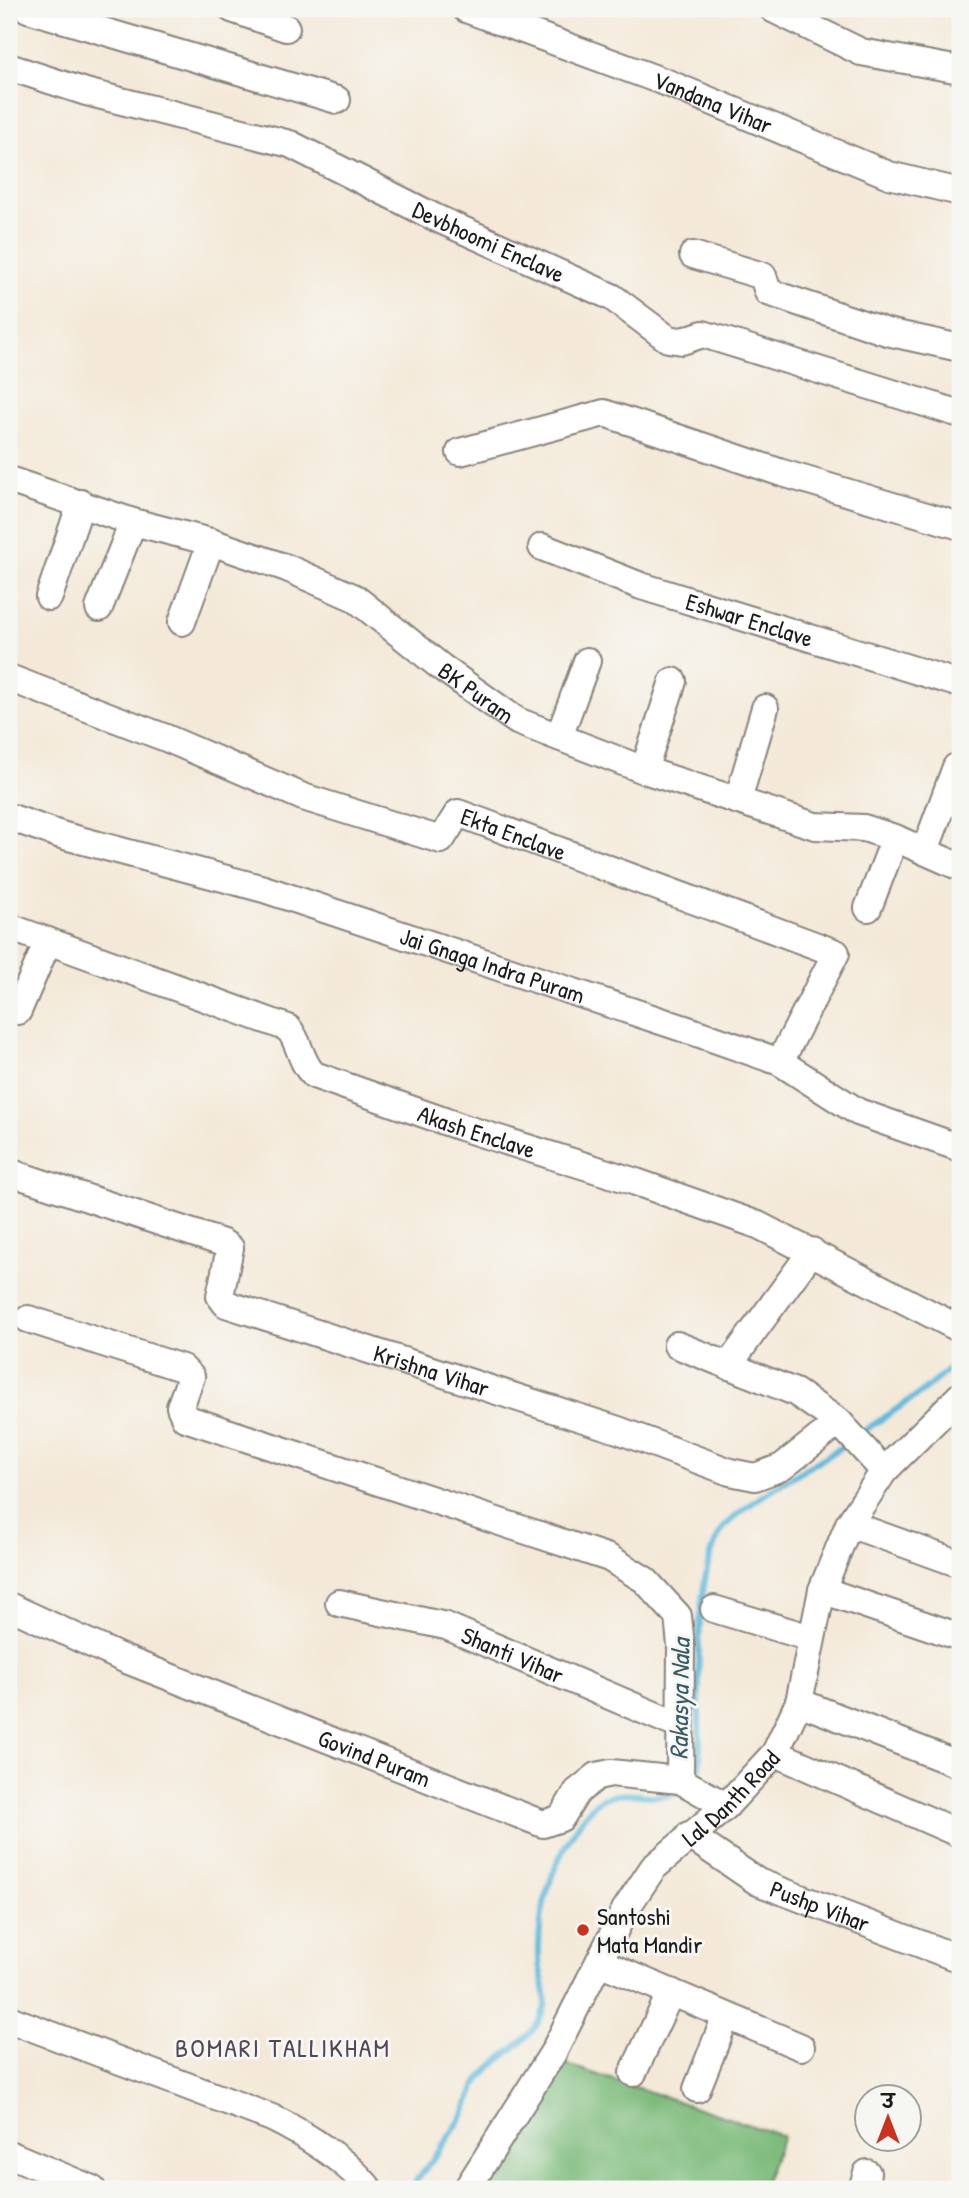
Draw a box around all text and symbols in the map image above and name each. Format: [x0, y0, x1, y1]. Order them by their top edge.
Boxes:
street label: Vandana Vihar [649, 63, 777, 141]
street label: Devbhoomi Enclave [408, 193, 570, 290]
street label: Eshwar Enclave [682, 585, 817, 654]
street label: BK Puram [432, 654, 521, 730]
street label: Ekta Enclave [457, 800, 571, 868]
street label: Jai Gnaga Indra Puram [396, 919, 589, 1011]
street label: Akash Enclave [414, 1097, 540, 1166]
street label: Krishna Vihar [370, 1336, 494, 1404]
street label: Shanti Vihar [457, 1619, 569, 1690]
water label: Rakasya Nala [660, 1635, 699, 1760]
street label: Govind Puram [314, 1721, 435, 1794]
street label: Lal Danth Road [675, 1743, 786, 1853]
street label: Pushp Vihar [766, 1872, 874, 1939]
place label: Santoshi Mata Mandir [597, 1900, 702, 1960]
marker: Santoshi Mata Mandir [575, 1922, 591, 1938]
district label: BOMARI TALLIKHAM [175, 2030, 391, 2065]
north arrow [853, 2082, 923, 2152]
text: उ [880, 2088, 897, 2114]

